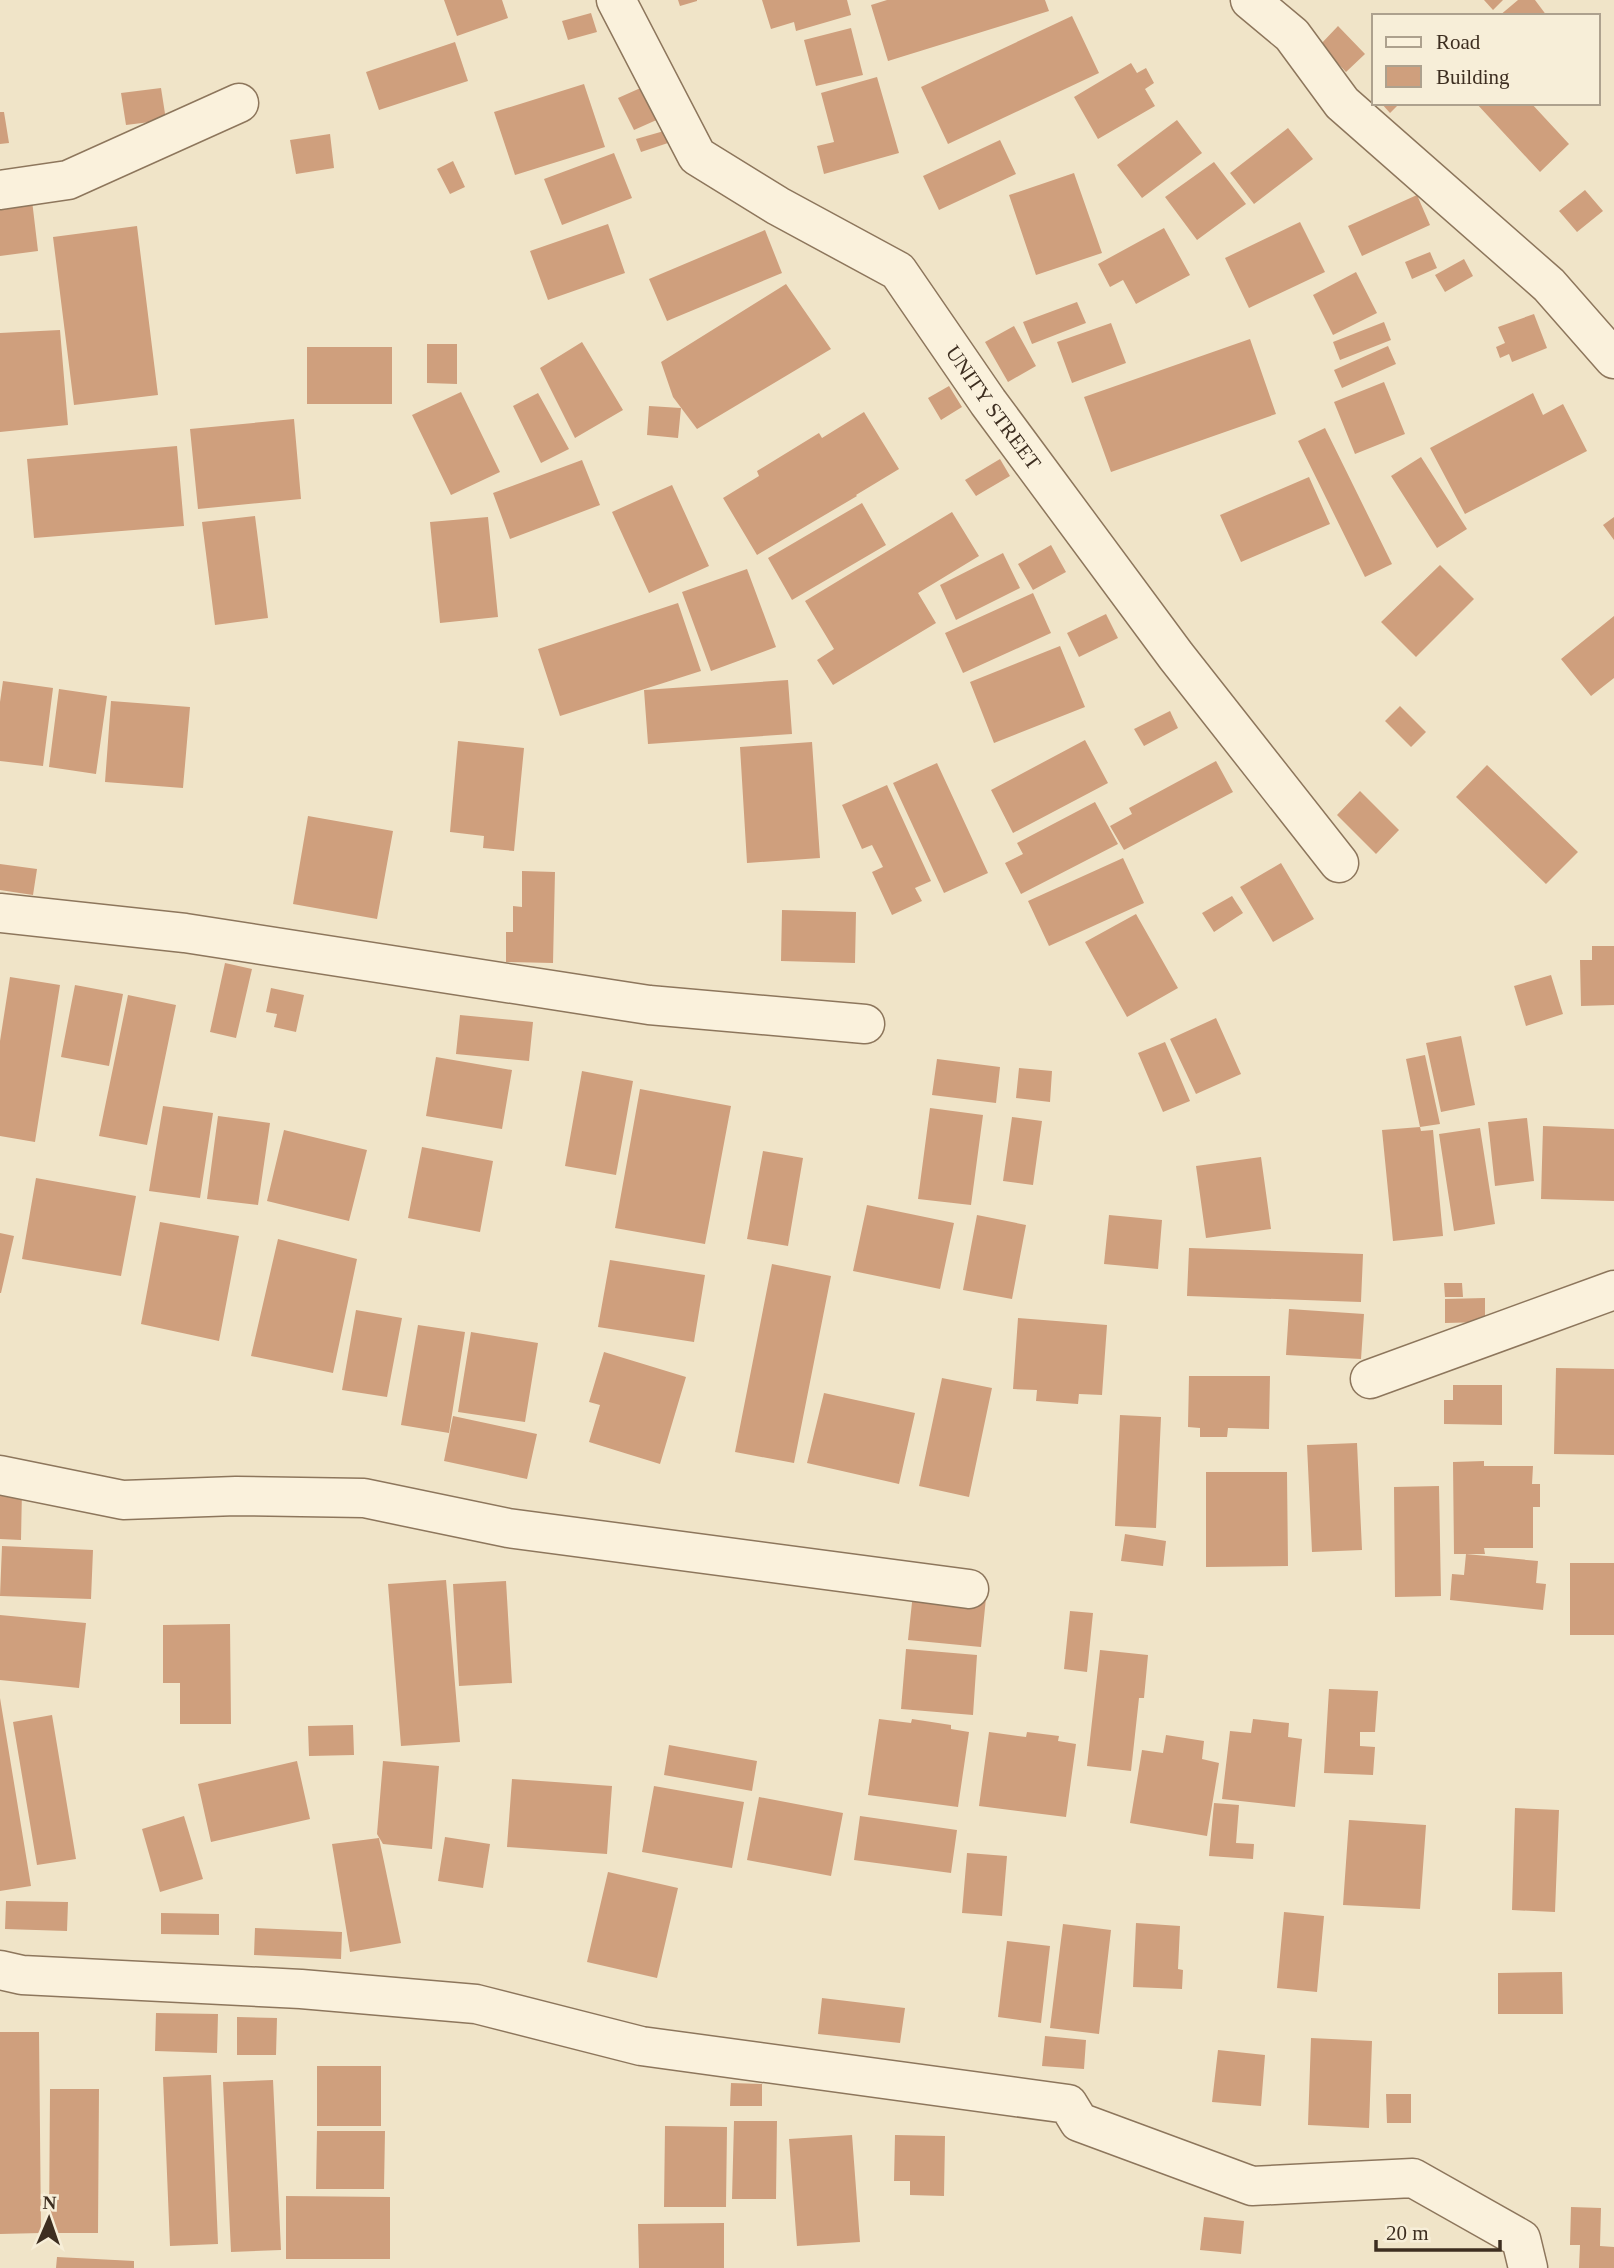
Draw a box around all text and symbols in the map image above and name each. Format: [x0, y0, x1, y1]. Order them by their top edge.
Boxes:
legend [1372, 14, 1600, 105]
text: Road [1436, 30, 1481, 54]
text: Building [1436, 65, 1510, 89]
street label: UNITY STREET [941, 341, 1046, 474]
north arrow [14, 2184, 84, 2254]
text: N [42, 2192, 57, 2213]
scale bar [1376, 2208, 1500, 2252]
text: 20 m [1386, 2221, 1429, 2245]

